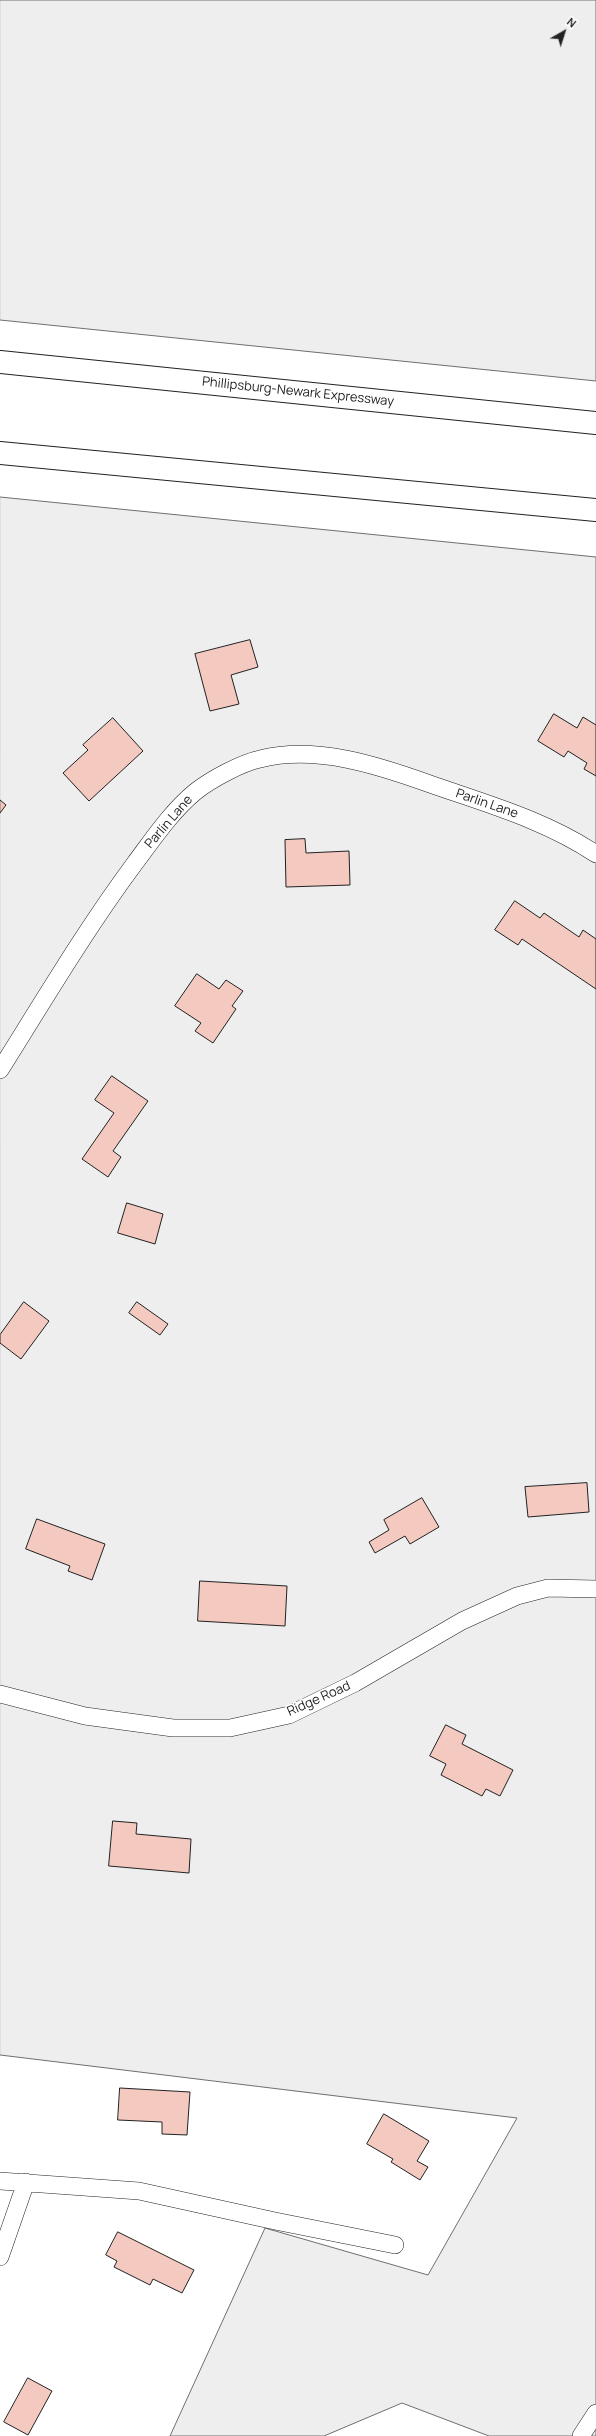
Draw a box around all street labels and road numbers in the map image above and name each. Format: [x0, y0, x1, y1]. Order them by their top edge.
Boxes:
street label: Phillipsburg-Newark Expressway [201, 374, 395, 410]
street label: Parlin Lane [454, 786, 520, 822]
street label: Parlin Lane [142, 792, 196, 852]
street label: Ridge Road [285, 1678, 353, 1720]

